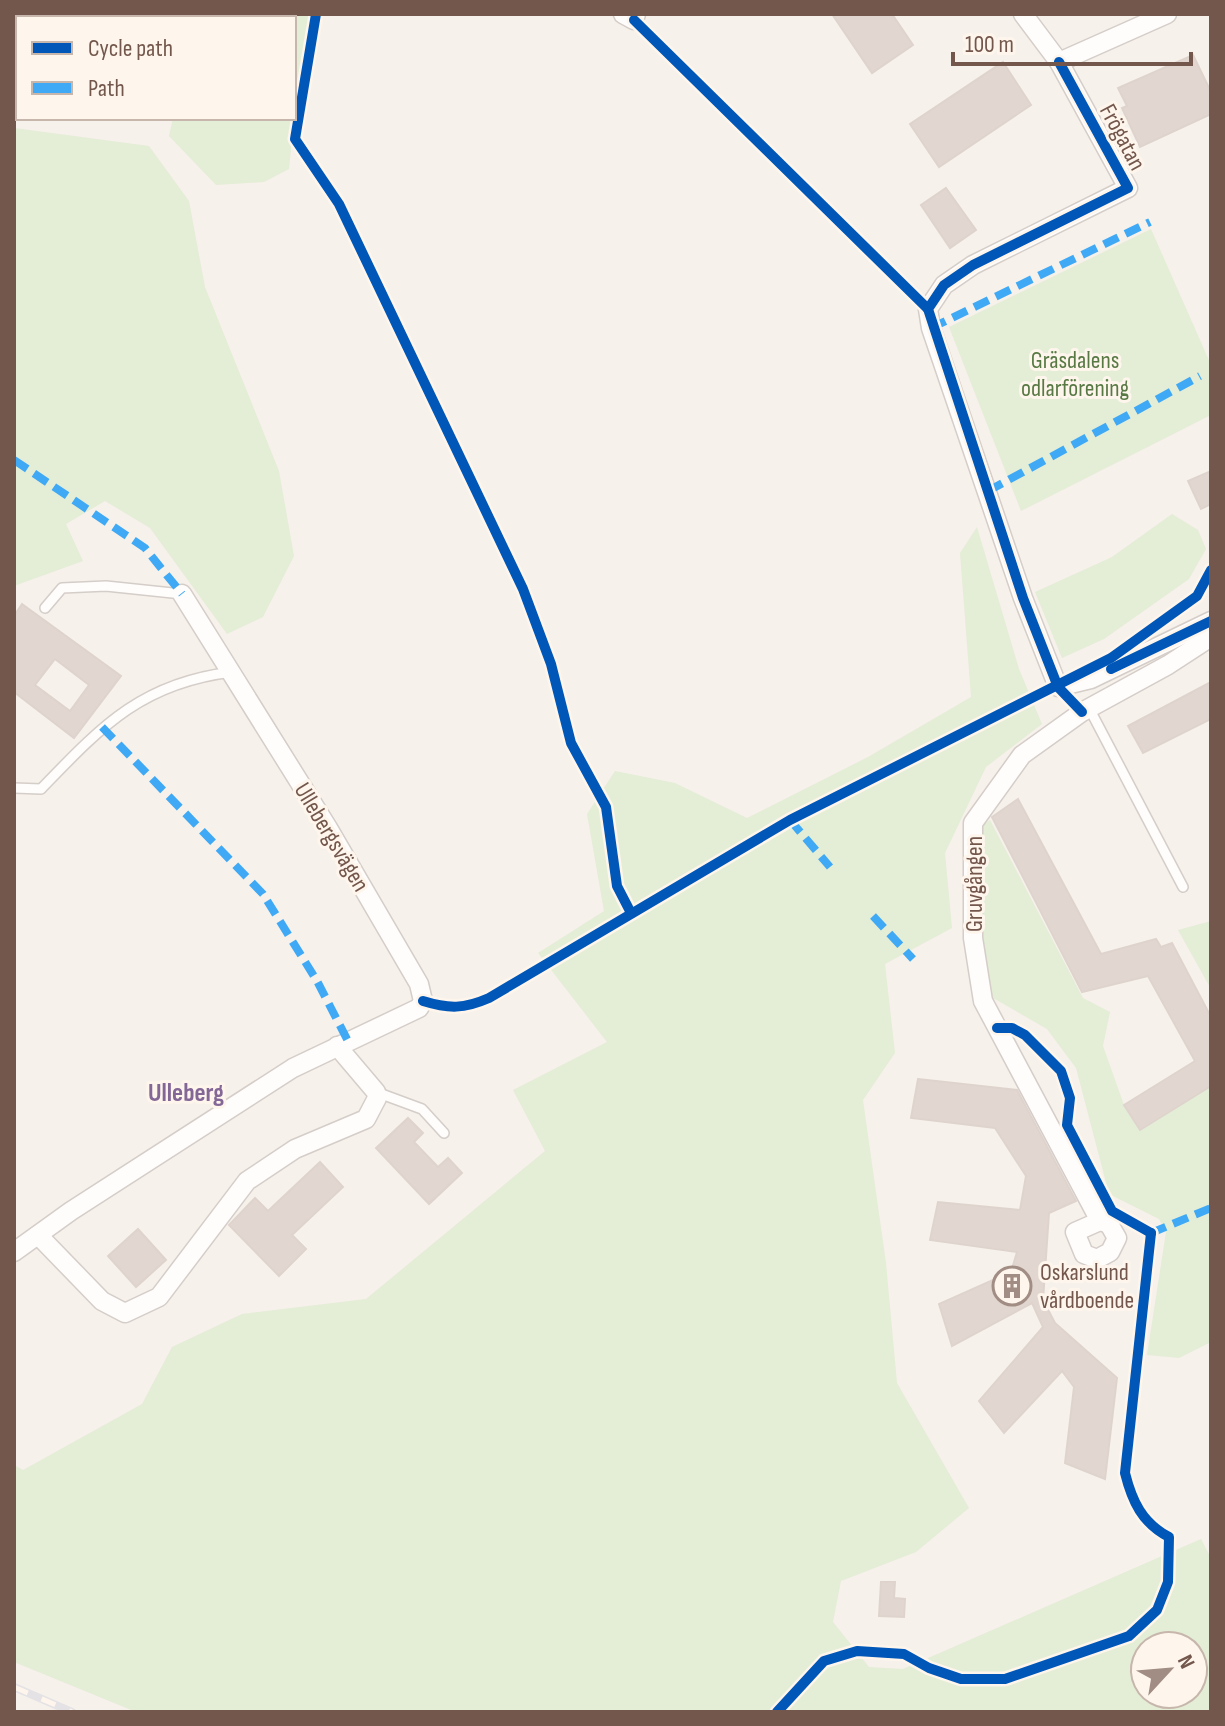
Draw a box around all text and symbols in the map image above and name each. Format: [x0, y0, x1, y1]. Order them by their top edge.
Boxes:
legend [16, 16, 296, 120]
scale bar [953, 16, 1191, 66]
text: 100 m [965, 30, 1014, 59]
text: Cycle path [88, 34, 173, 63]
text: Path [88, 74, 125, 103]
street label: Frögatan [1093, 99, 1152, 175]
park label: Gräsdalens odlarförening [1021, 346, 1129, 403]
street label: Ullebergsvägen [288, 778, 375, 897]
street label: Gruvgången [960, 836, 989, 932]
district label: Ulleberg [148, 1078, 224, 1109]
place label: Oskarslund vårdboende [1040, 1258, 1134, 1315]
building icon: Oskarslund vårdboende [991, 1265, 1033, 1307]
north arrow [1129, 1630, 1209, 1710]
text: N [1171, 1651, 1200, 1673]

